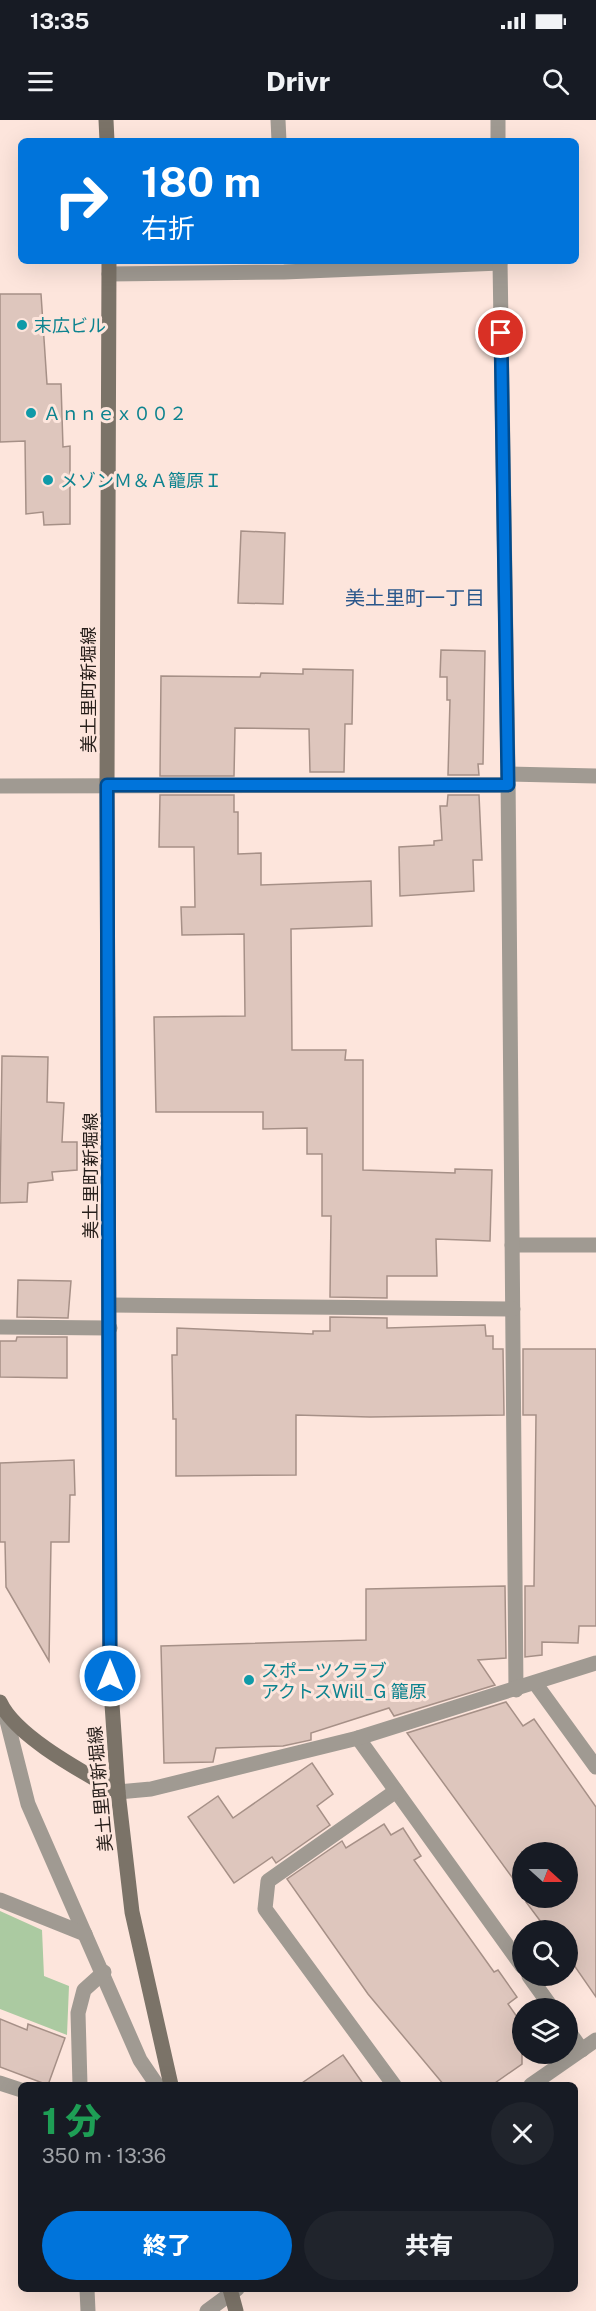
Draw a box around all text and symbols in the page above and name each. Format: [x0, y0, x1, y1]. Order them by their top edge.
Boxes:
text: 13:35 [30, 8, 89, 34]
icon: menu [24, 65, 57, 98]
text: Drivr [266, 65, 330, 97]
icon: search [539, 65, 572, 98]
text: 180 m [141, 157, 261, 206]
icon: right [42, 162, 120, 240]
text: 右折 [141, 212, 195, 244]
pin [475, 307, 526, 358]
place label: 末広ビル [34, 315, 106, 336]
icon: arrive [484, 316, 517, 349]
marker: 末広ビル [15, 318, 29, 332]
place label: Ａｎｎｅｘ００２ [43, 403, 187, 424]
marker: Ａｎｎｅｘ００２ [24, 406, 38, 420]
place label: メゾンＭ＆Ａ籠原Ｉ [60, 470, 222, 491]
marker: メゾンＭ＆Ａ籠原Ｉ [41, 473, 55, 487]
district label: 美土里町一丁目 [345, 586, 485, 610]
street label: 美土里町新堀線 [78, 627, 99, 753]
street label: 美土里町新堀線 [80, 1113, 101, 1239]
position arrow [78, 1644, 142, 1708]
place label: スポーツクラブ アクトスWill_G 籠原 [261, 1660, 427, 1702]
marker: スポーツクラブ アクトスWill_G 籠原 [242, 1673, 256, 1687]
street label: 美土里町新堀線 [84, 1725, 116, 1853]
north arrow [512, 1842, 578, 1908]
map controls [512, 1842, 578, 2064]
button: search [512, 1920, 578, 1986]
button: layers [512, 1998, 578, 2064]
text: 1 分 [42, 2100, 102, 2142]
button: close [491, 2102, 554, 2165]
text: 350 m · 13:36 [42, 2144, 166, 2168]
button: 終了 [42, 2211, 292, 2280]
button: 共有 [304, 2211, 554, 2280]

